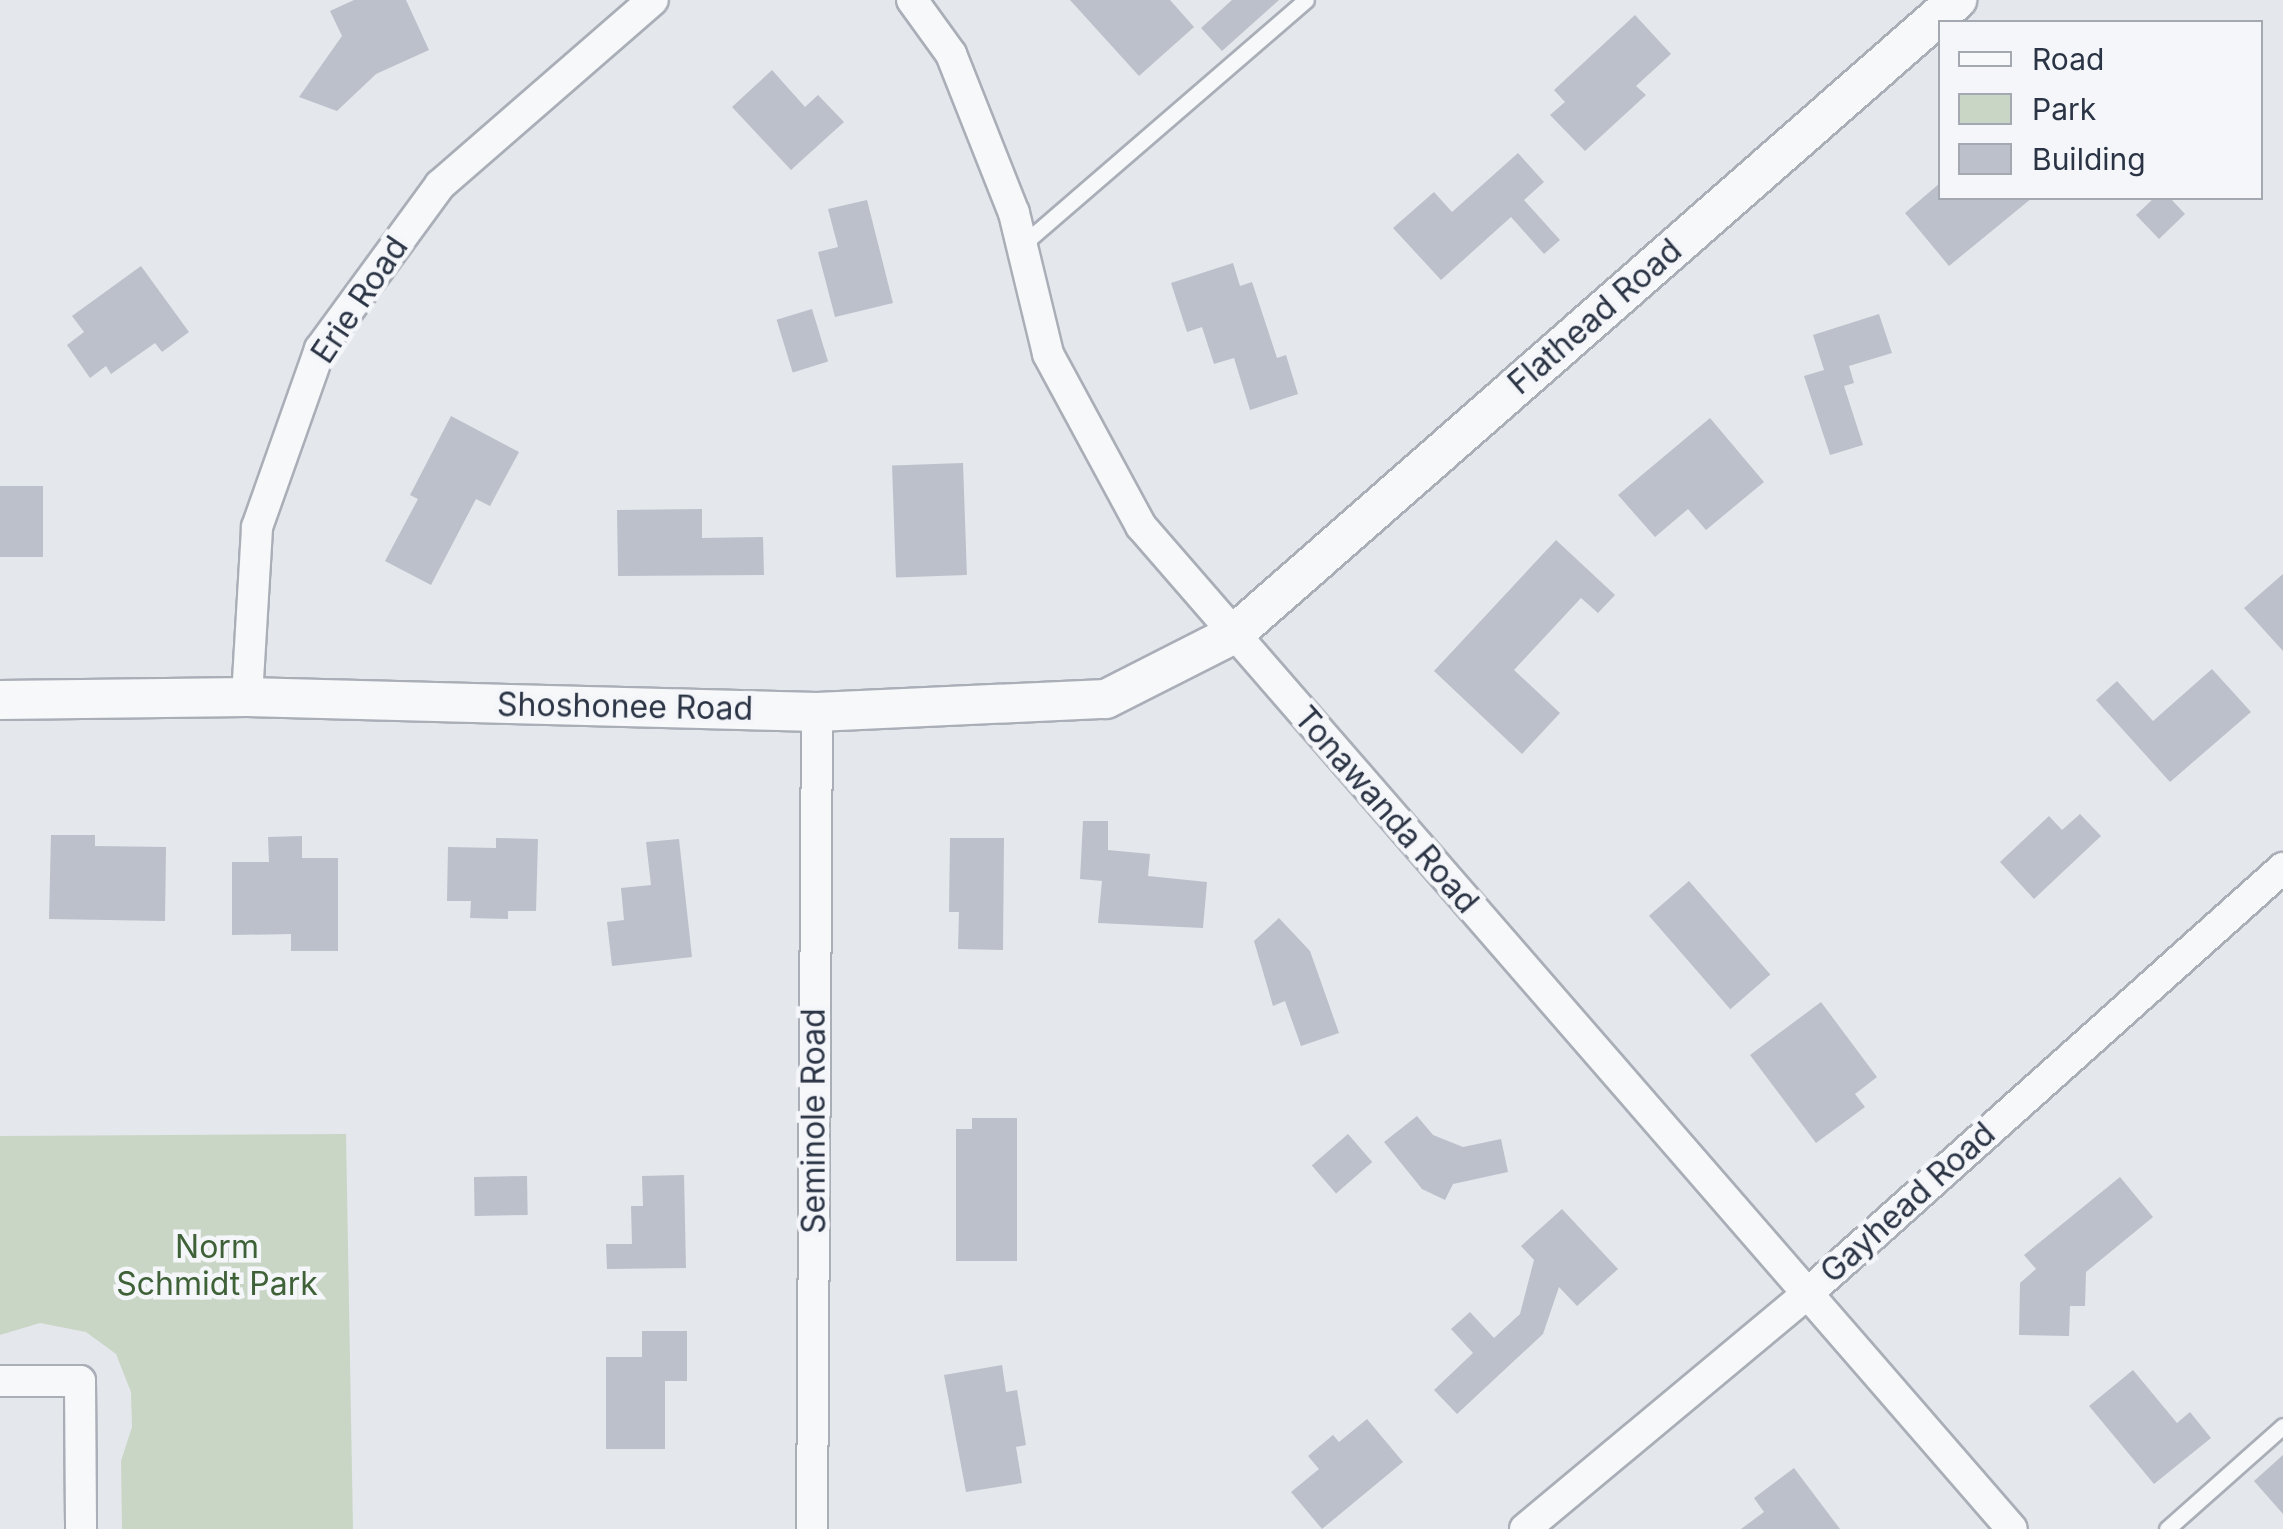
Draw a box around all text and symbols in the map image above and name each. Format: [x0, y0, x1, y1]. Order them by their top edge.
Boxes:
legend [1938, 20, 2263, 200]
text: Road [2032, 41, 2104, 77]
text: Park [2032, 91, 2096, 127]
text: Building [2032, 141, 2146, 177]
street label: Erie Road [304, 229, 416, 371]
street label: Flathead Road [1501, 231, 1689, 403]
street label: Shoshonee Road [497, 686, 753, 728]
street label: Tonawanda Road [1286, 699, 1486, 921]
street label: Seminole Road [795, 1008, 833, 1234]
street label: Gayhead Road [1813, 1115, 2003, 1291]
park label: Norm Schmidt Park [116, 1229, 318, 1304]

